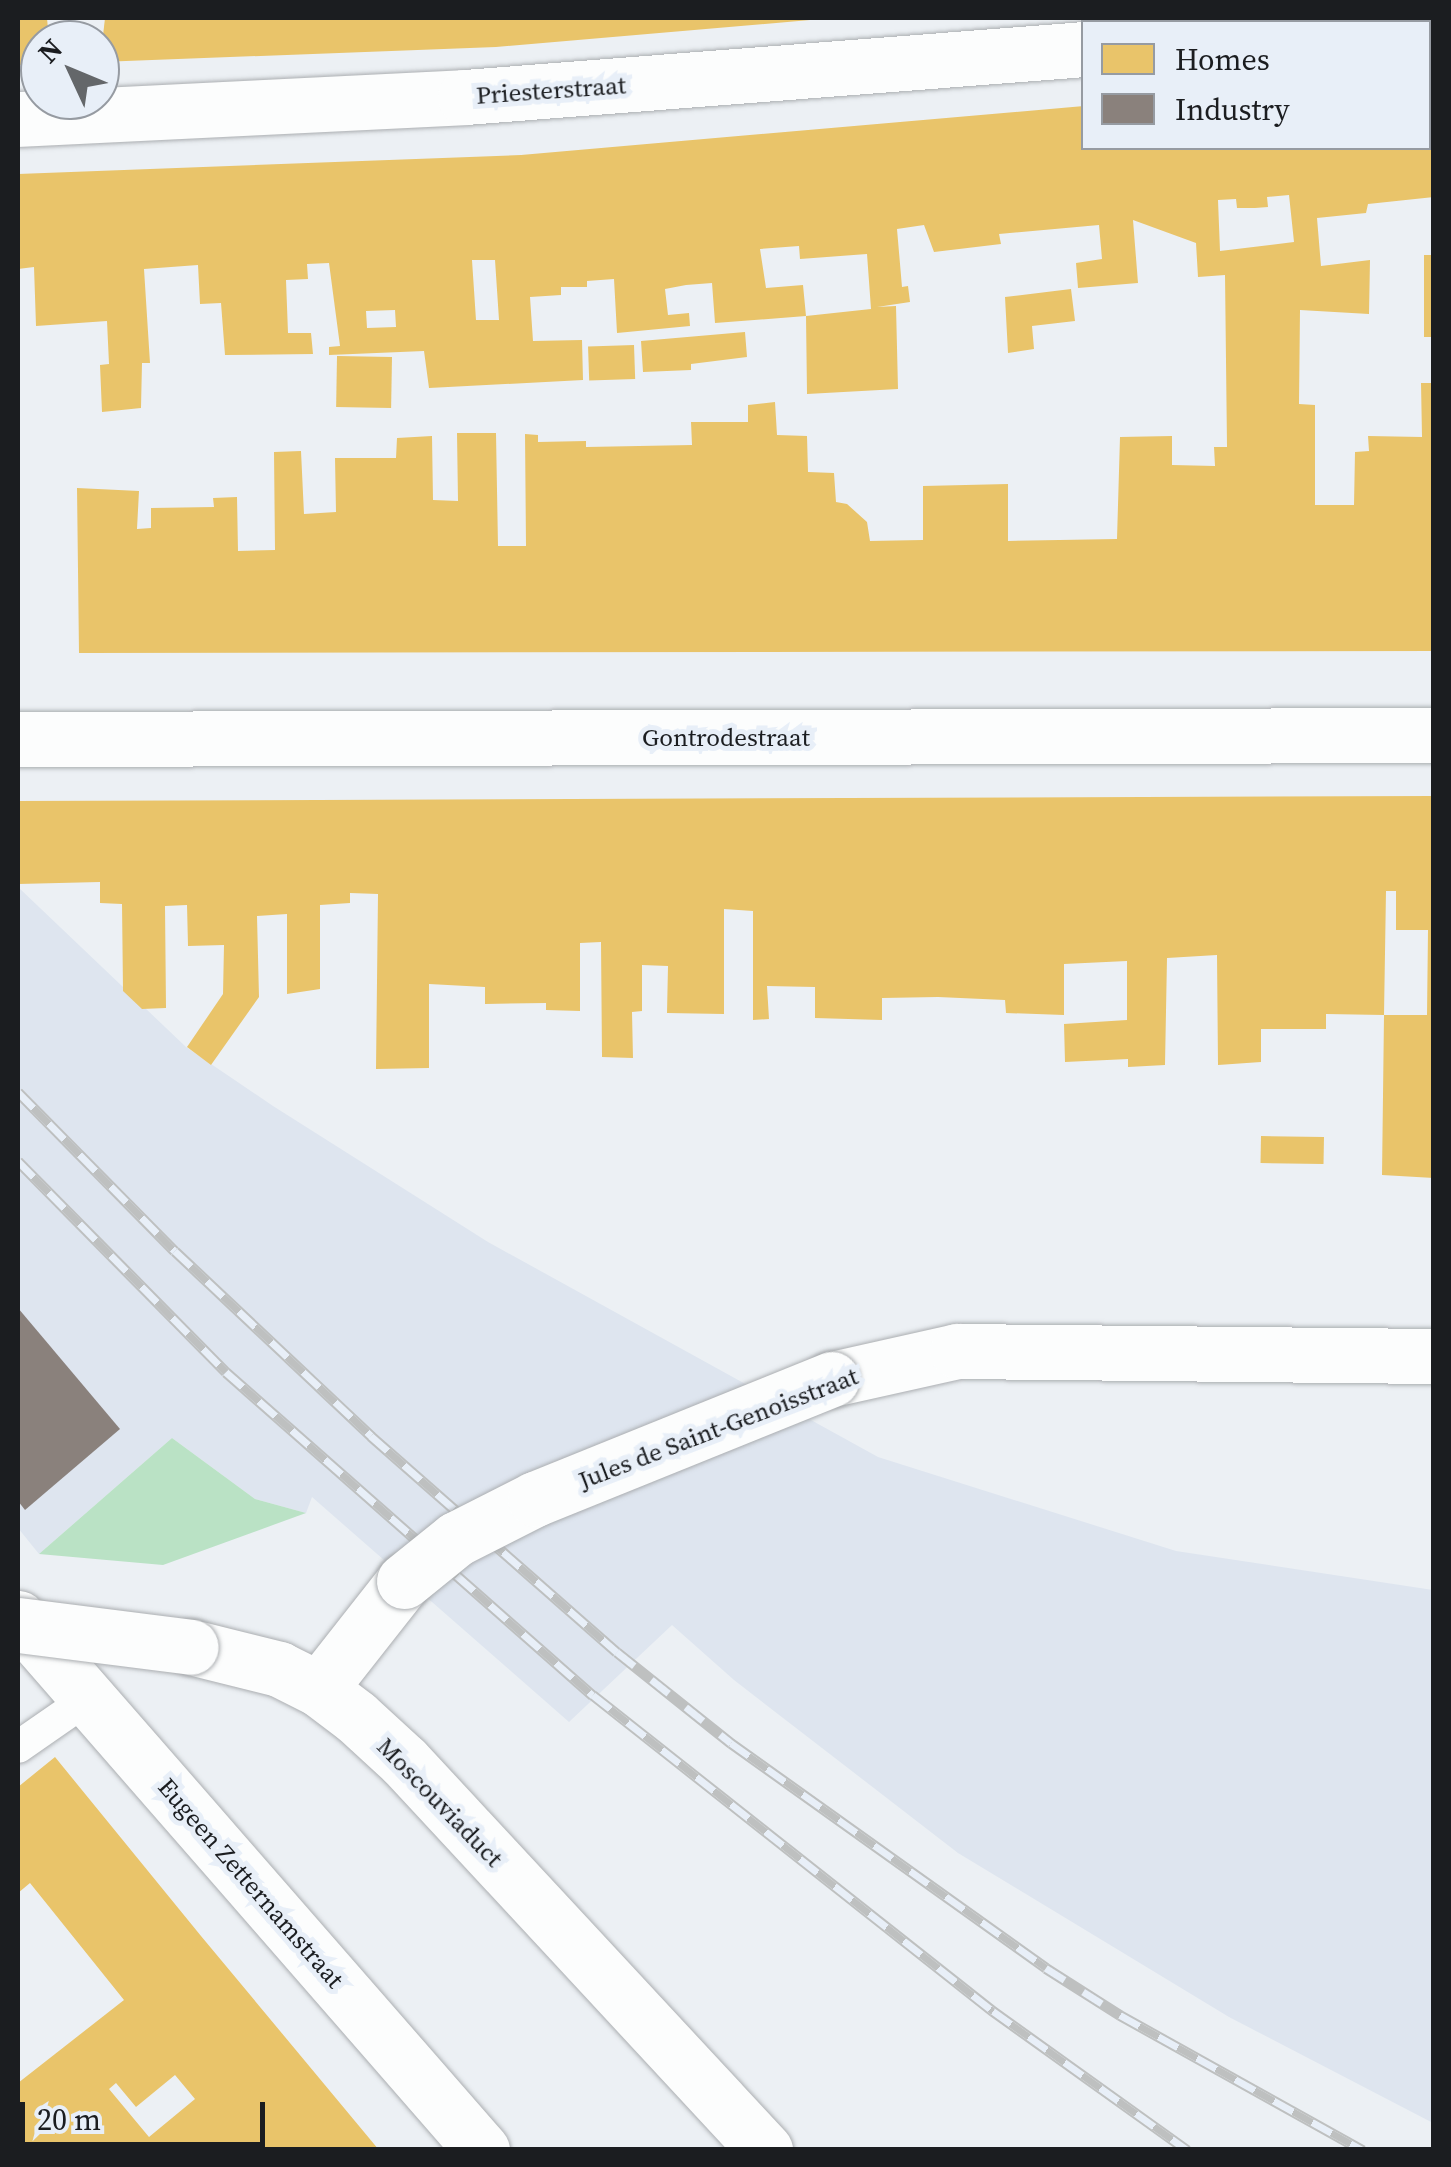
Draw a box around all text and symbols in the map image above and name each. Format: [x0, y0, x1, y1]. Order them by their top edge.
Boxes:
north arrow [20, 20, 120, 120]
legend [1081, 20, 1431, 150]
text: N [29, 30, 71, 71]
text: Homes [1175, 39, 1270, 80]
street label: Priesterstraat [475, 70, 627, 110]
text: Industry [1175, 89, 1290, 130]
street label: Gontrodestraat [642, 722, 810, 752]
street label: Jules de Saint-Genoisstraat [574, 1361, 862, 1495]
street label: Moscouviaduct [371, 1731, 509, 1873]
street label: Eugeen Zetternamstraat [152, 1772, 350, 1994]
scale bar [25, 2082, 270, 2144]
text: 20 m [37, 2099, 101, 2140]

